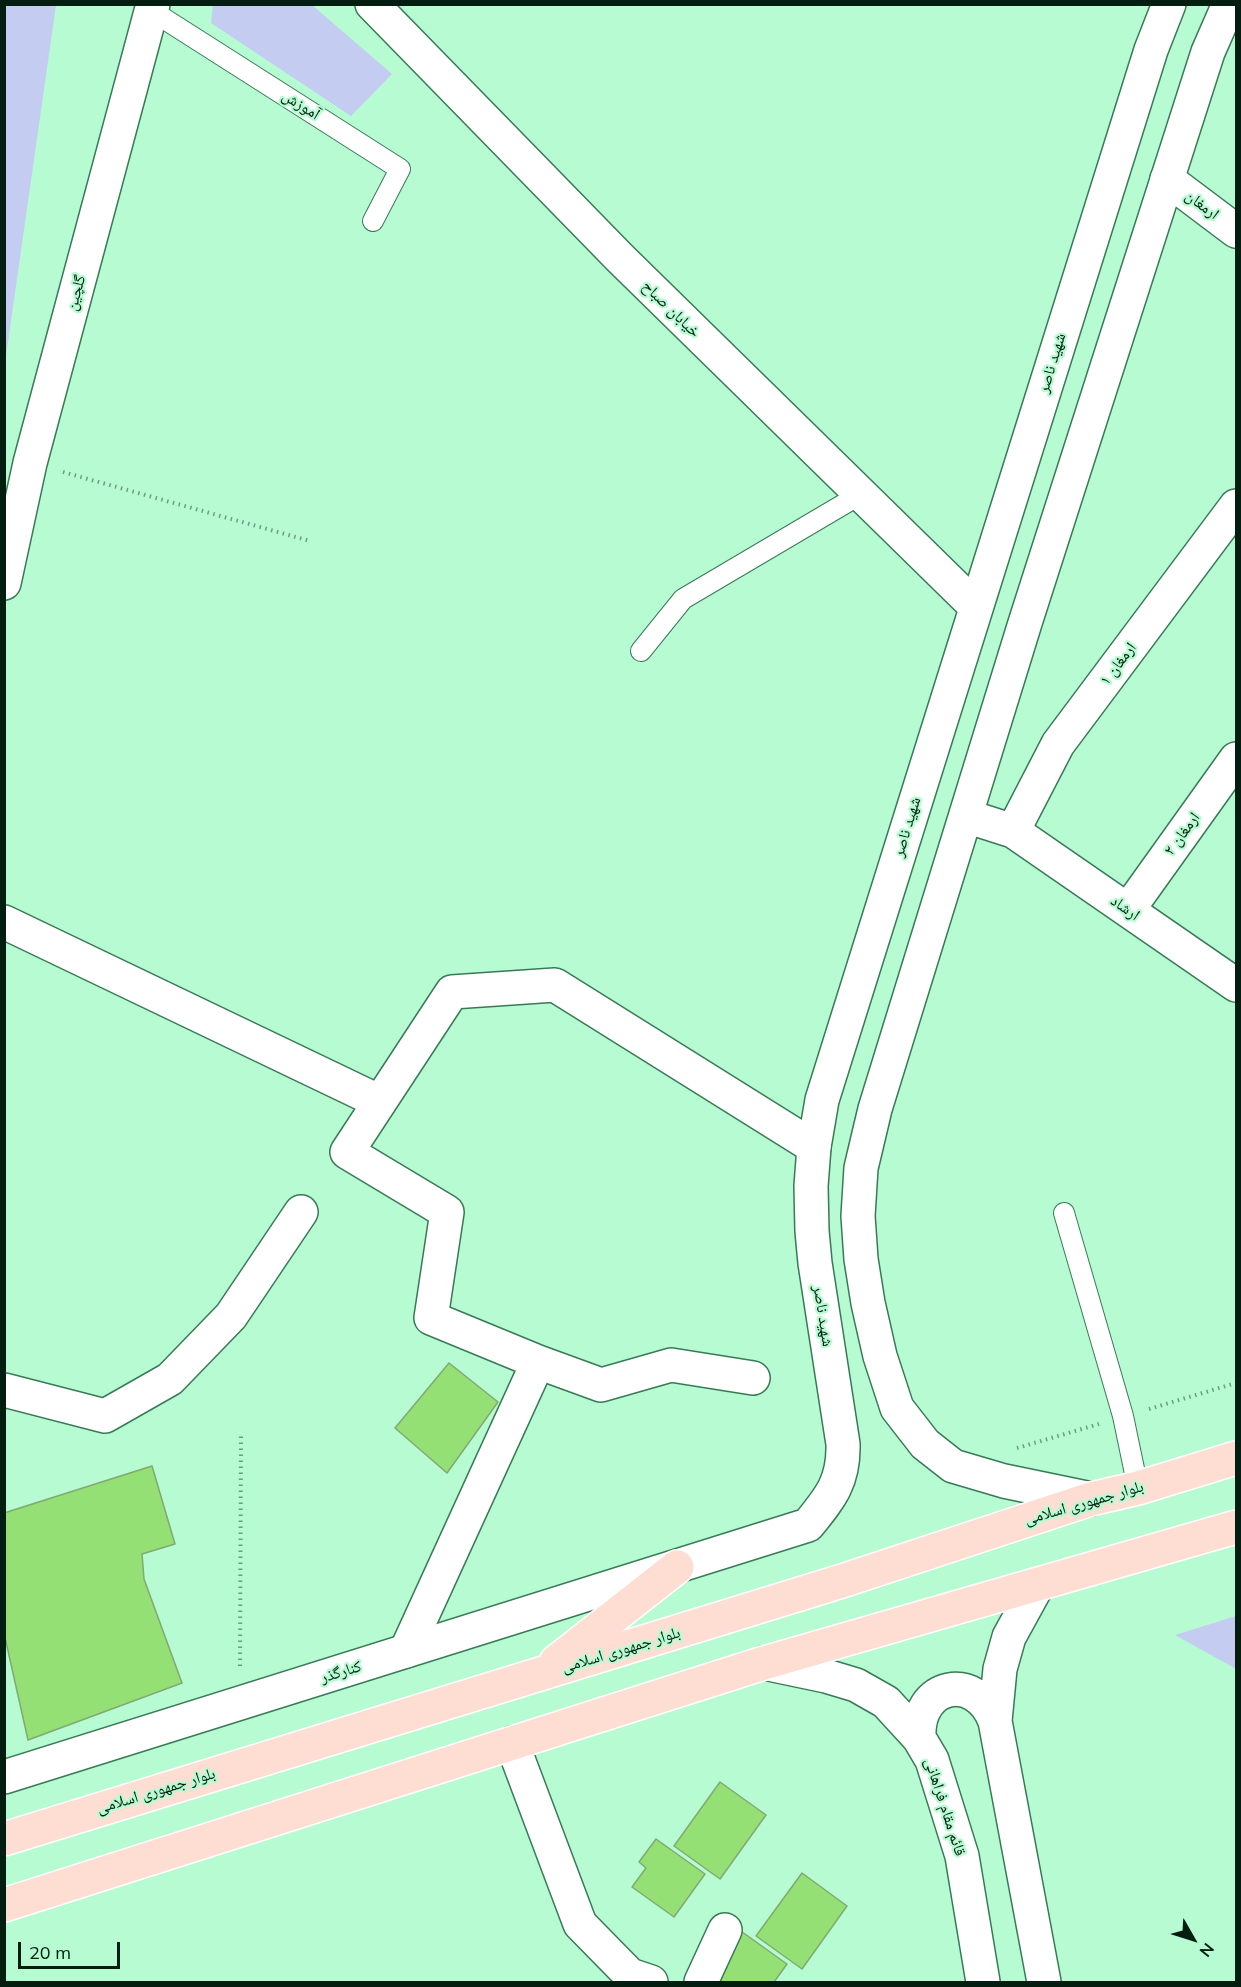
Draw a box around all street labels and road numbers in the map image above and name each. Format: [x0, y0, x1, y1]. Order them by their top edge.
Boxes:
street label: آموزش [279, 86, 323, 124]
street label: ارمغان [1181, 186, 1223, 224]
street label: گلچین [62, 273, 90, 313]
street label: خیابان صباح [638, 277, 704, 341]
street label: شهید ناصر [1034, 331, 1070, 395]
street label: ارمغان ۱ [1096, 639, 1140, 689]
street label: شهید ناصر [889, 795, 925, 859]
street label: ارمغان ۲ [1160, 809, 1204, 859]
street label: ارشاد [1107, 891, 1143, 925]
street label: شهید ناصر [809, 1284, 837, 1348]
street label: بلوار جمهوری اسلامی [1022, 1477, 1146, 1529]
street label: بلوار جمهوری اسلامی [559, 1623, 683, 1677]
street label: کنارگذر [318, 1657, 364, 1687]
street label: قائم مقام فراهانی [920, 1756, 970, 1858]
street label: بلوار جمهوری اسلامی [94, 1764, 218, 1818]

